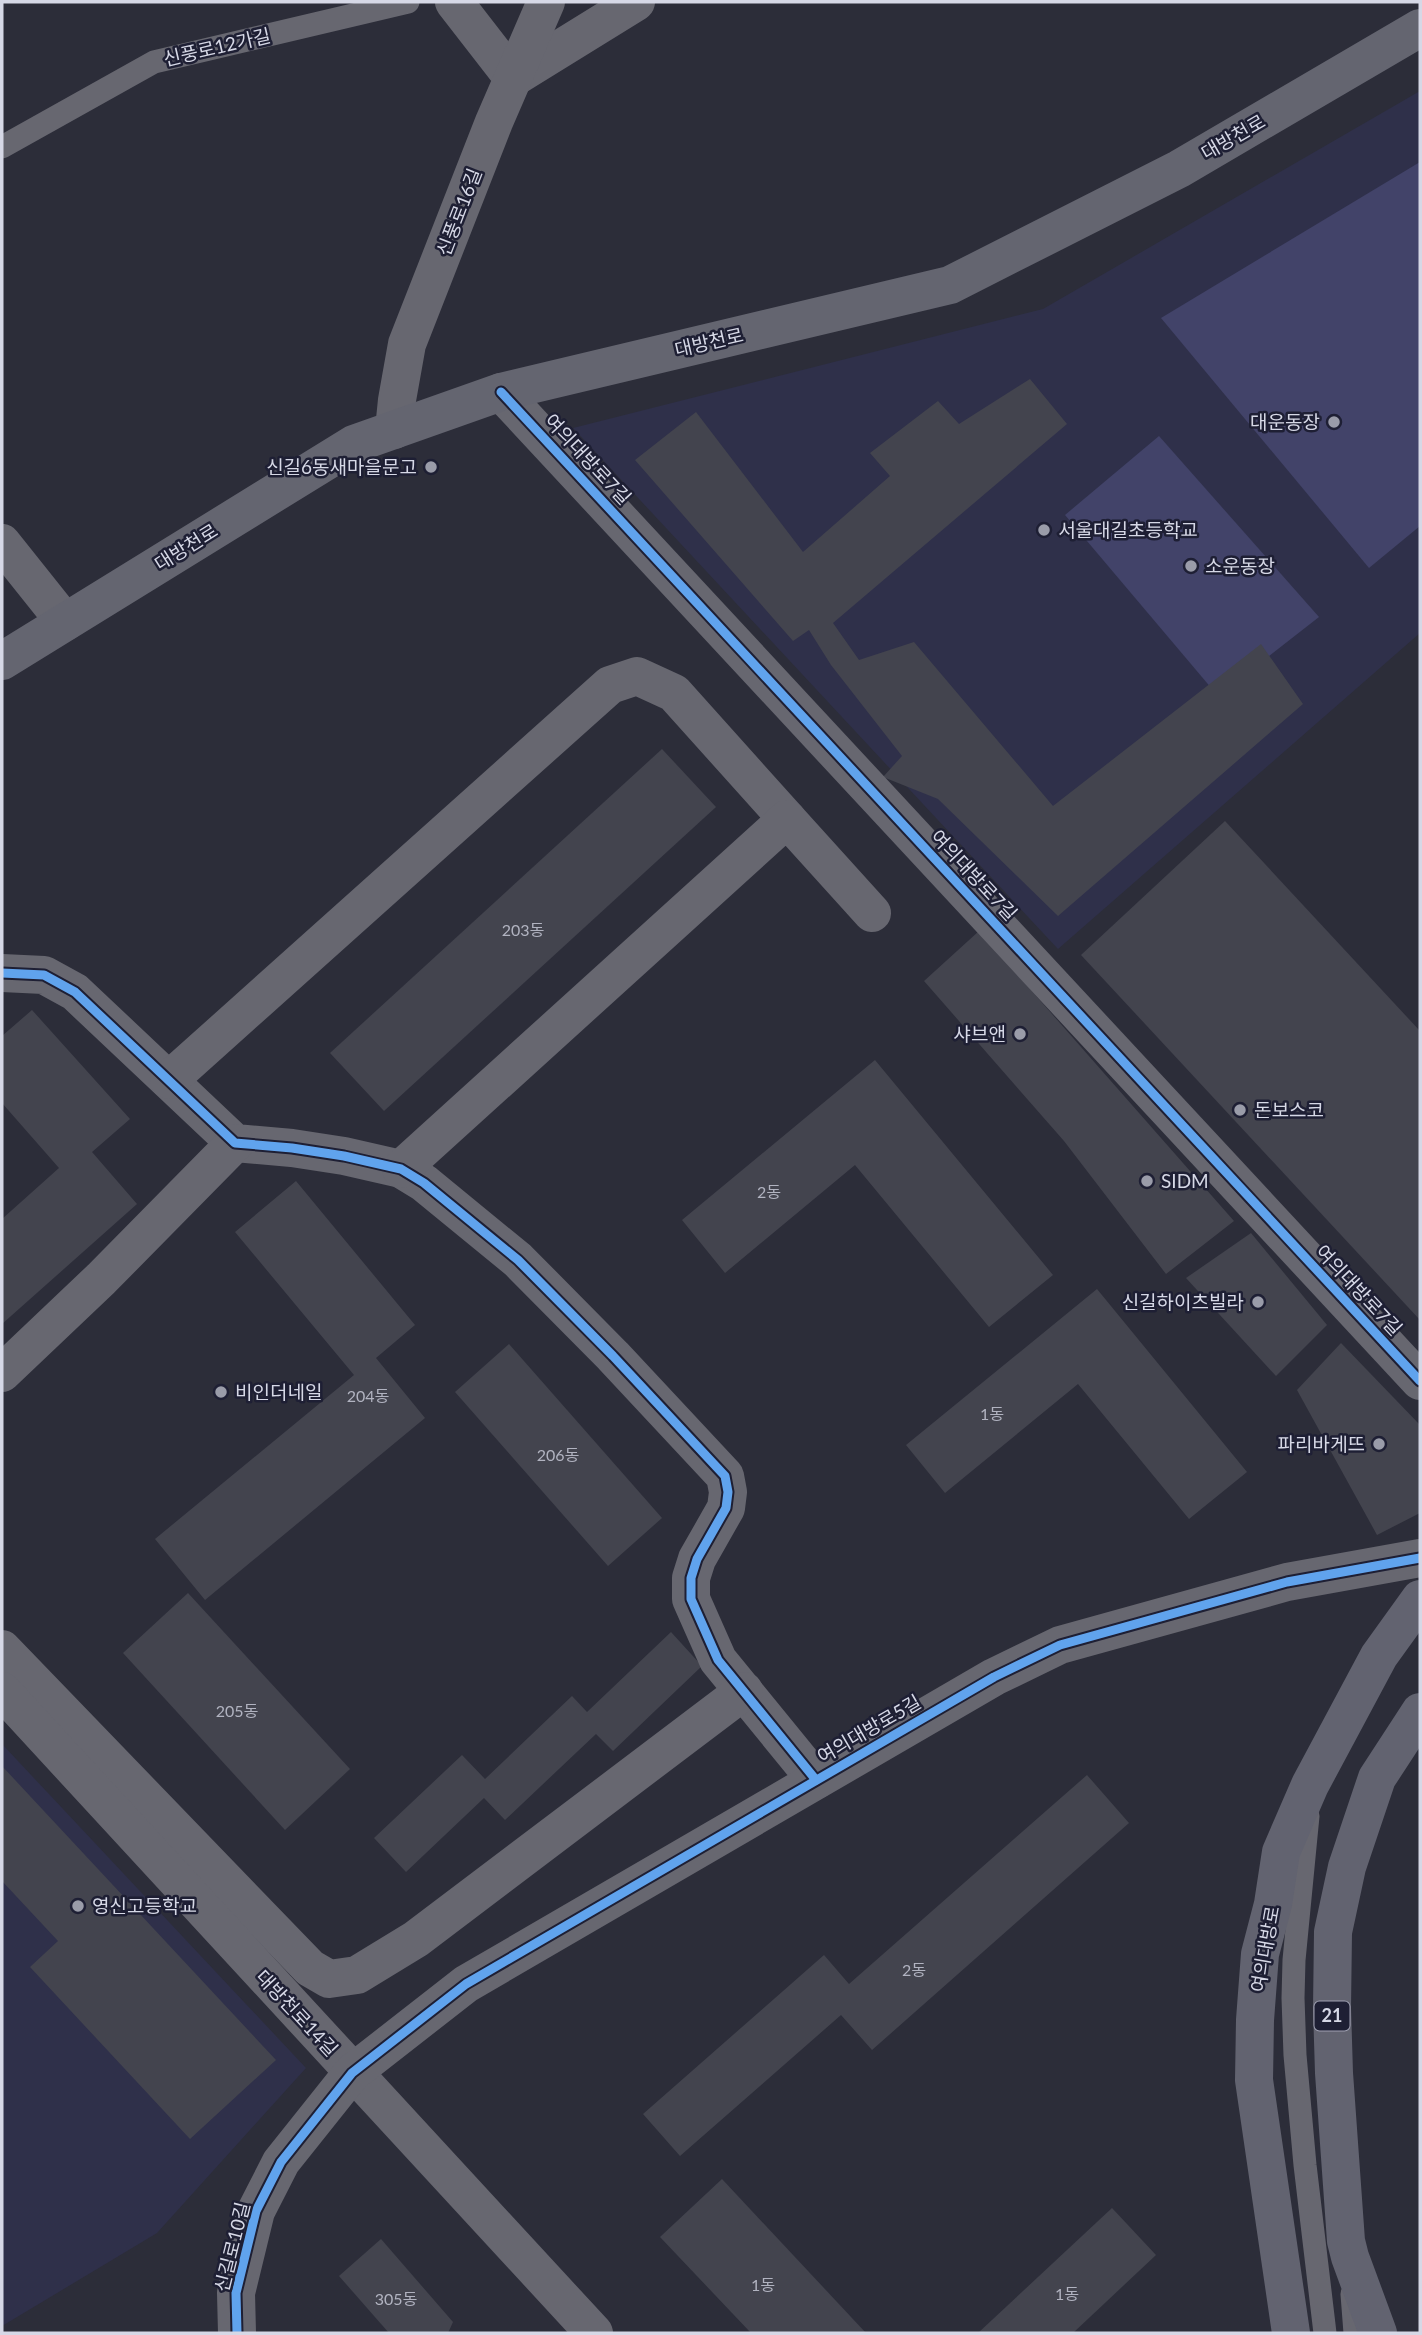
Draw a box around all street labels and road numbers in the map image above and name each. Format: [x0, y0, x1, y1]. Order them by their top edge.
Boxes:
street label: 신풍로12가길 [161, 23, 273, 70]
street label: 대방천로 [1197, 109, 1269, 164]
street label: 신풍로16길 [431, 165, 486, 259]
street label: 대방천로 [672, 322, 746, 361]
street label: 여의대방로7길 [540, 408, 636, 509]
street label: 대방천로 [150, 518, 221, 575]
street label: 여의대방로7길 [926, 824, 1022, 925]
street label: 여의대방로7길 [1311, 1239, 1407, 1340]
street label: 여의대방로5길 [813, 1690, 925, 1768]
street label: 여의대방로 [1246, 1904, 1283, 1994]
street label: 대방천로14길 [252, 1965, 343, 2061]
road number: 21 [1314, 2002, 1350, 2030]
street label: 신길로10길 [209, 2199, 254, 2294]

